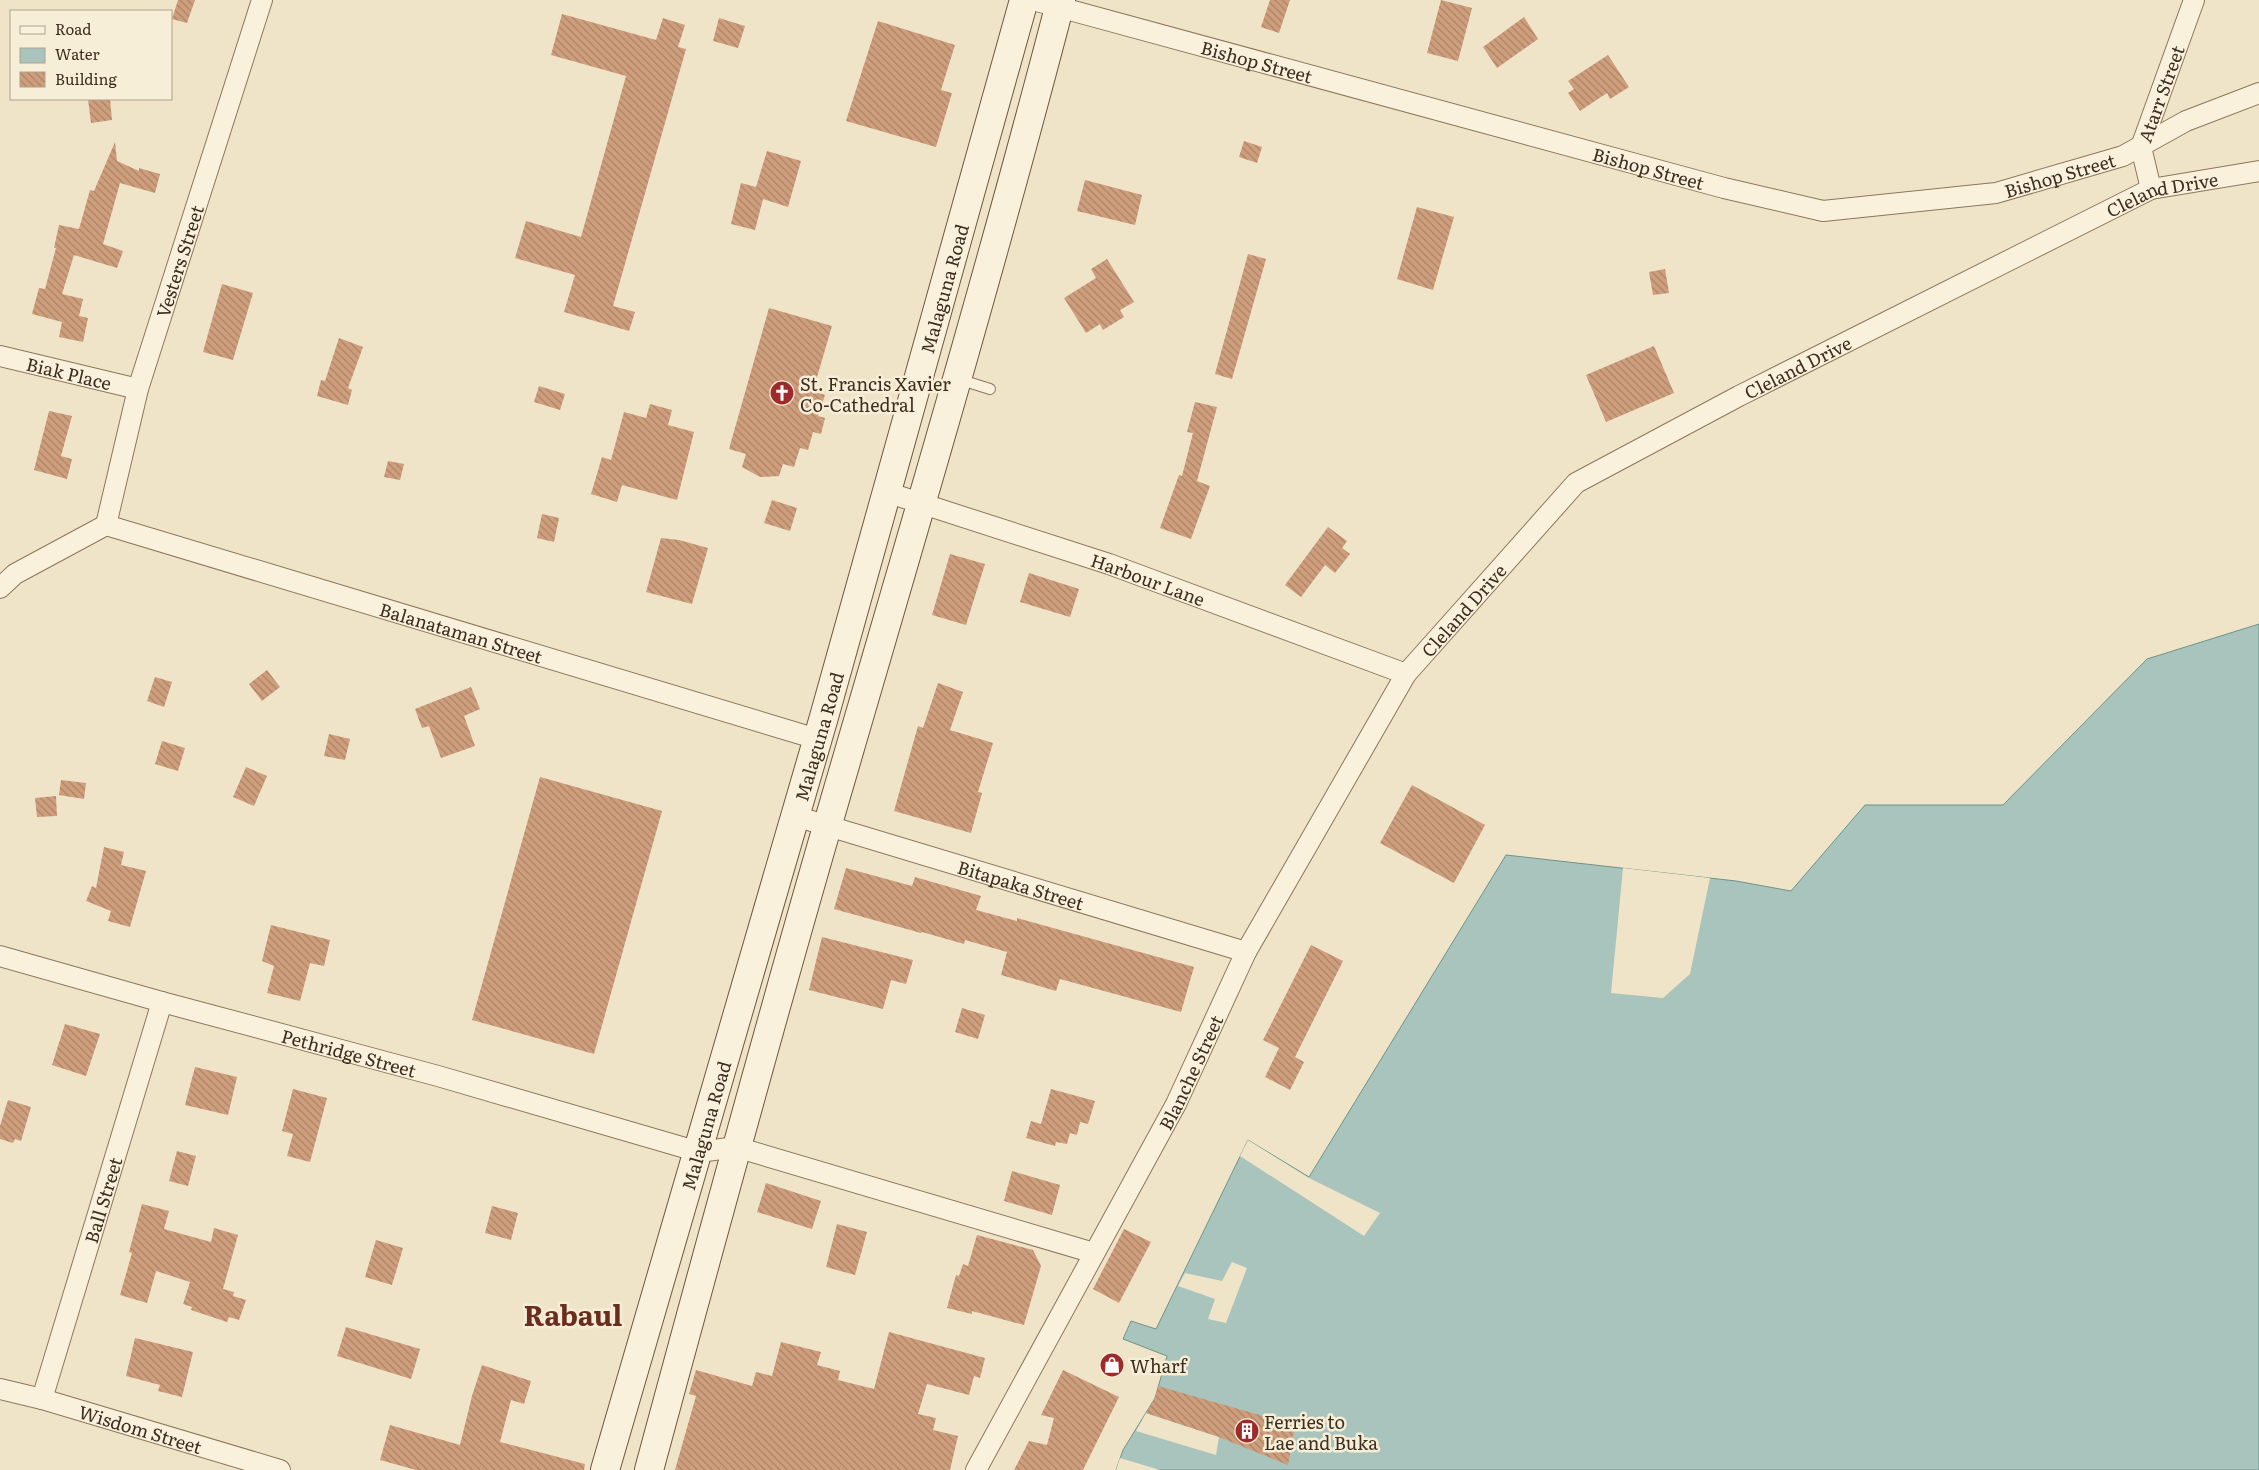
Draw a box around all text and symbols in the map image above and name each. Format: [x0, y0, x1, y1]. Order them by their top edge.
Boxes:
legend [10, 10, 172, 100]
text: Road [55, 17, 91, 40]
street label: Bishop Street [1198, 33, 1316, 89]
street label: Atarr Street [2130, 41, 2190, 146]
text: Water [55, 42, 100, 65]
text: Building [55, 67, 117, 90]
street label: Bishop Street [1590, 139, 1708, 196]
street label: Bishop Street [2001, 145, 2119, 203]
street label: Cleland Drive [2101, 165, 2220, 223]
street label: Vesters Street [148, 201, 210, 321]
street label: Malaguna Road [913, 221, 974, 357]
street label: Cleland Drive [1739, 328, 1856, 405]
street label: Biak Place [24, 349, 114, 396]
place label: St. Francis Xavier Co-Cathedral [800, 370, 951, 418]
church icon: St. Francis Xavier Co-Cathedral [769, 380, 795, 406]
street label: Harbour Lane [1087, 546, 1209, 612]
street label: Cleland Drive [1414, 557, 1512, 662]
street label: Balanataman Street [376, 595, 547, 669]
street label: Malaguna Road [787, 669, 850, 804]
street label: Bitapaka Street [955, 852, 1088, 916]
street label: Blanche Street [1151, 1009, 1229, 1134]
street label: Pethridge Street [279, 1021, 420, 1083]
street label: Malaguna Road [674, 1057, 737, 1193]
street label: Ball Street [76, 1153, 128, 1246]
district label: Rabaul [524, 1293, 623, 1335]
shop icon: Wharf [1099, 1352, 1125, 1378]
place label: Wharf [1130, 1352, 1189, 1379]
street label: Wisdom Street [76, 1397, 206, 1460]
place label: Ferries to Lae and Buka [1264, 1408, 1378, 1456]
building icon: Ferries to Lae and Buka [1234, 1418, 1260, 1444]

